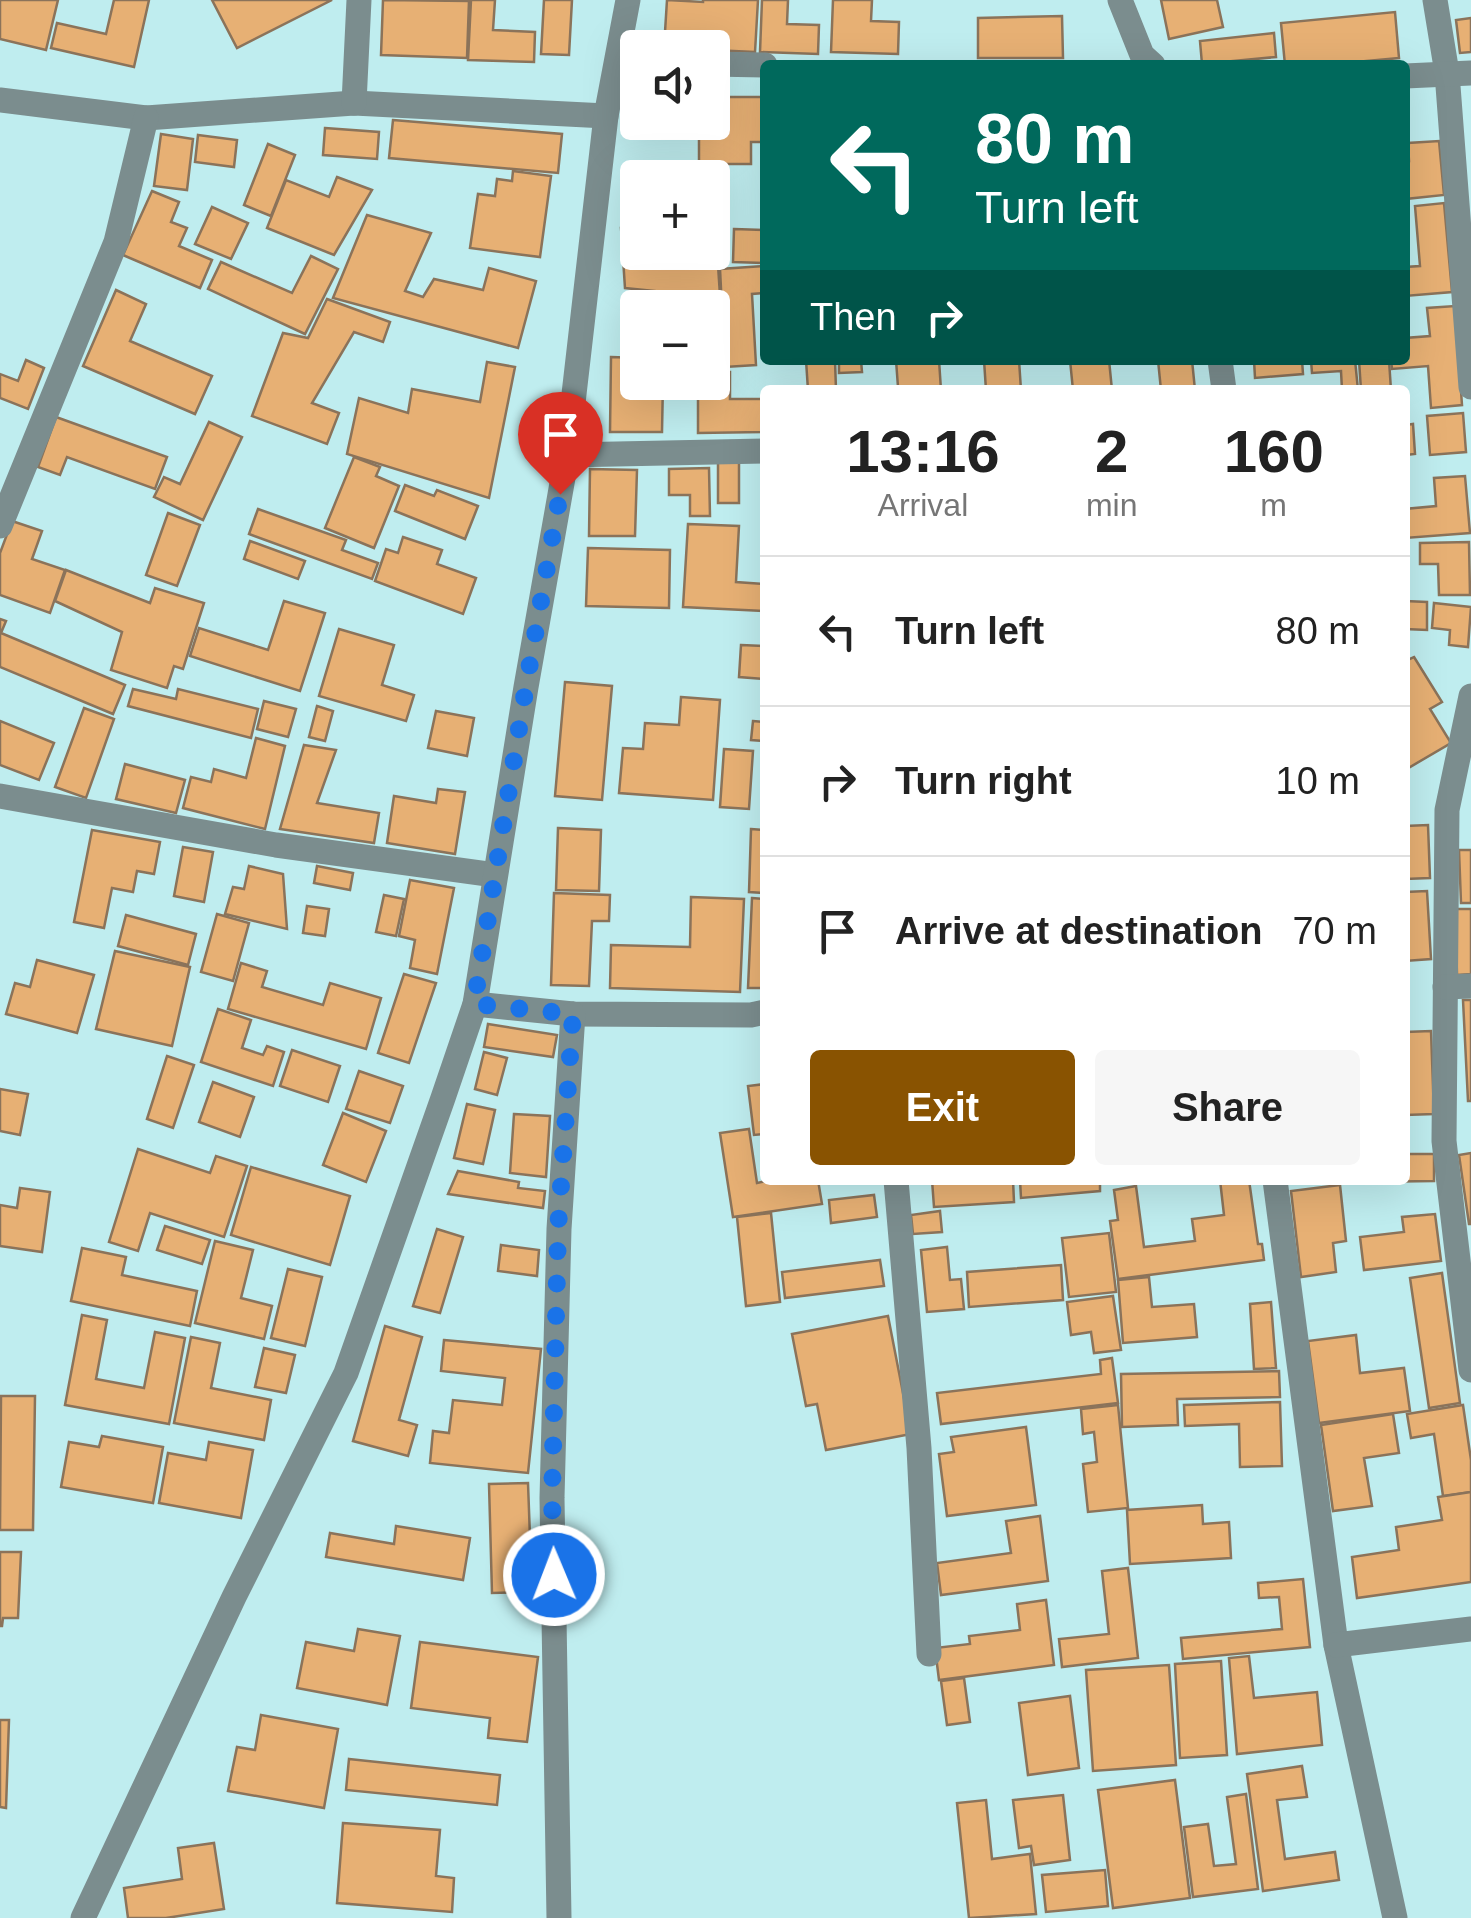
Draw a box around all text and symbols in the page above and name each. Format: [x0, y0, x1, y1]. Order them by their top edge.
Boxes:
map controls [620, 30, 730, 400]
button: sound [620, 30, 730, 140]
icon: left [810, 100, 940, 230]
text: 80 m [975, 100, 1135, 178]
button: + [620, 160, 730, 270]
text: Turn left [975, 182, 1138, 233]
button: − [620, 290, 730, 400]
icon: right [917, 290, 972, 345]
text: Then [810, 296, 897, 338]
pin [518, 392, 603, 495]
icon: arrive [533, 407, 588, 462]
text: 13:16 [846, 418, 1000, 485]
text: 2 [1095, 418, 1128, 485]
text: 160 [1224, 418, 1324, 485]
text: Arrival [878, 487, 968, 523]
text: min [1086, 487, 1137, 523]
text: m [1260, 487, 1287, 523]
icon: left [810, 604, 865, 659]
text: Turn left [895, 610, 1044, 652]
text: 80 m [1276, 610, 1360, 652]
icon: right [810, 754, 865, 809]
text: Turn right [895, 760, 1072, 802]
text: 10 m [1276, 760, 1360, 802]
icon: arrive [810, 904, 865, 959]
text: Arrive at destination [895, 910, 1262, 952]
text: 70 m [1292, 910, 1377, 952]
button: Exit [810, 1050, 1075, 1165]
button: Share [1095, 1050, 1360, 1165]
position arrow [502, 1523, 606, 1627]

